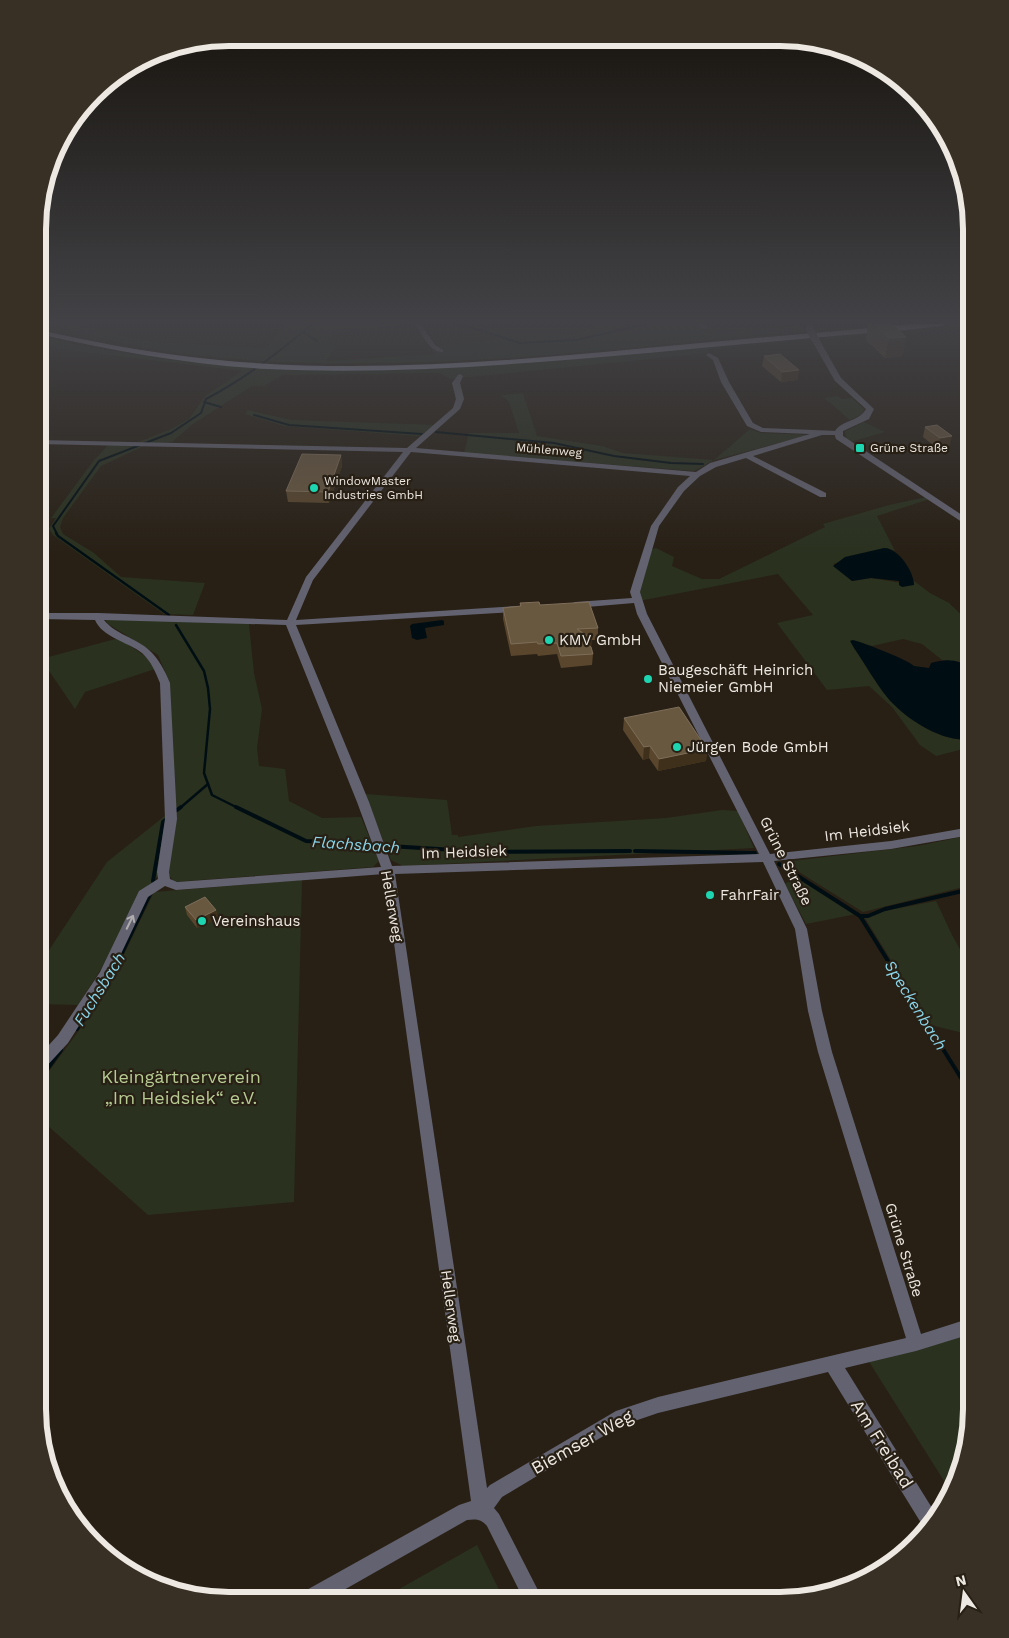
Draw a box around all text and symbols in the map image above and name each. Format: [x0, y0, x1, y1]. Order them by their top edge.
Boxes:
street label: Mühlenweg [515, 440, 583, 460]
place label: Grüne Straße [870, 441, 948, 455]
marker: Grüne Straße [854, 442, 866, 454]
place label: WindowMaster Industries GmbH [324, 474, 423, 502]
marker: WindowMaster Industries GmbH [308, 482, 320, 494]
place label: KMV GmbH [559, 631, 641, 649]
marker: KMV GmbH [543, 634, 555, 646]
place label: Baugeschäft Heinrich Niemeier GmbH [658, 661, 813, 696]
marker: Baugeschäft Heinrich Niemeier GmbH [642, 673, 654, 685]
place label: Jürgen Bode GmbH [687, 738, 829, 756]
marker: Jürgen Bode GmbH [671, 741, 683, 753]
street label: Grüne Straße [756, 813, 816, 909]
street label: Im Heidsiek [823, 817, 911, 845]
water label: Flachsbach [311, 832, 401, 857]
street label: Im Heidsiek [421, 841, 508, 862]
street label: Hellerweg [377, 869, 407, 943]
place label: FahrFair [720, 886, 779, 904]
marker: FahrFair [704, 889, 716, 901]
place label: Vereinshaus [212, 912, 300, 930]
one-way arrow [126, 915, 135, 930]
marker: Vereinshaus [196, 915, 208, 927]
water label: Fuchsbach [70, 949, 129, 1029]
water label: Speckenbach [880, 957, 951, 1054]
park label: Kleingärtnerverein „Im Heidsiek“ e.V. [101, 1066, 261, 1108]
street label: Grüne Straße [881, 1201, 927, 1299]
street label: Hellerweg [437, 1269, 465, 1343]
street label: Am Freibad [847, 1396, 918, 1492]
street label: Biemser Weg [527, 1405, 637, 1478]
north arrow [939, 1568, 989, 1618]
text: N [954, 1571, 968, 1589]

